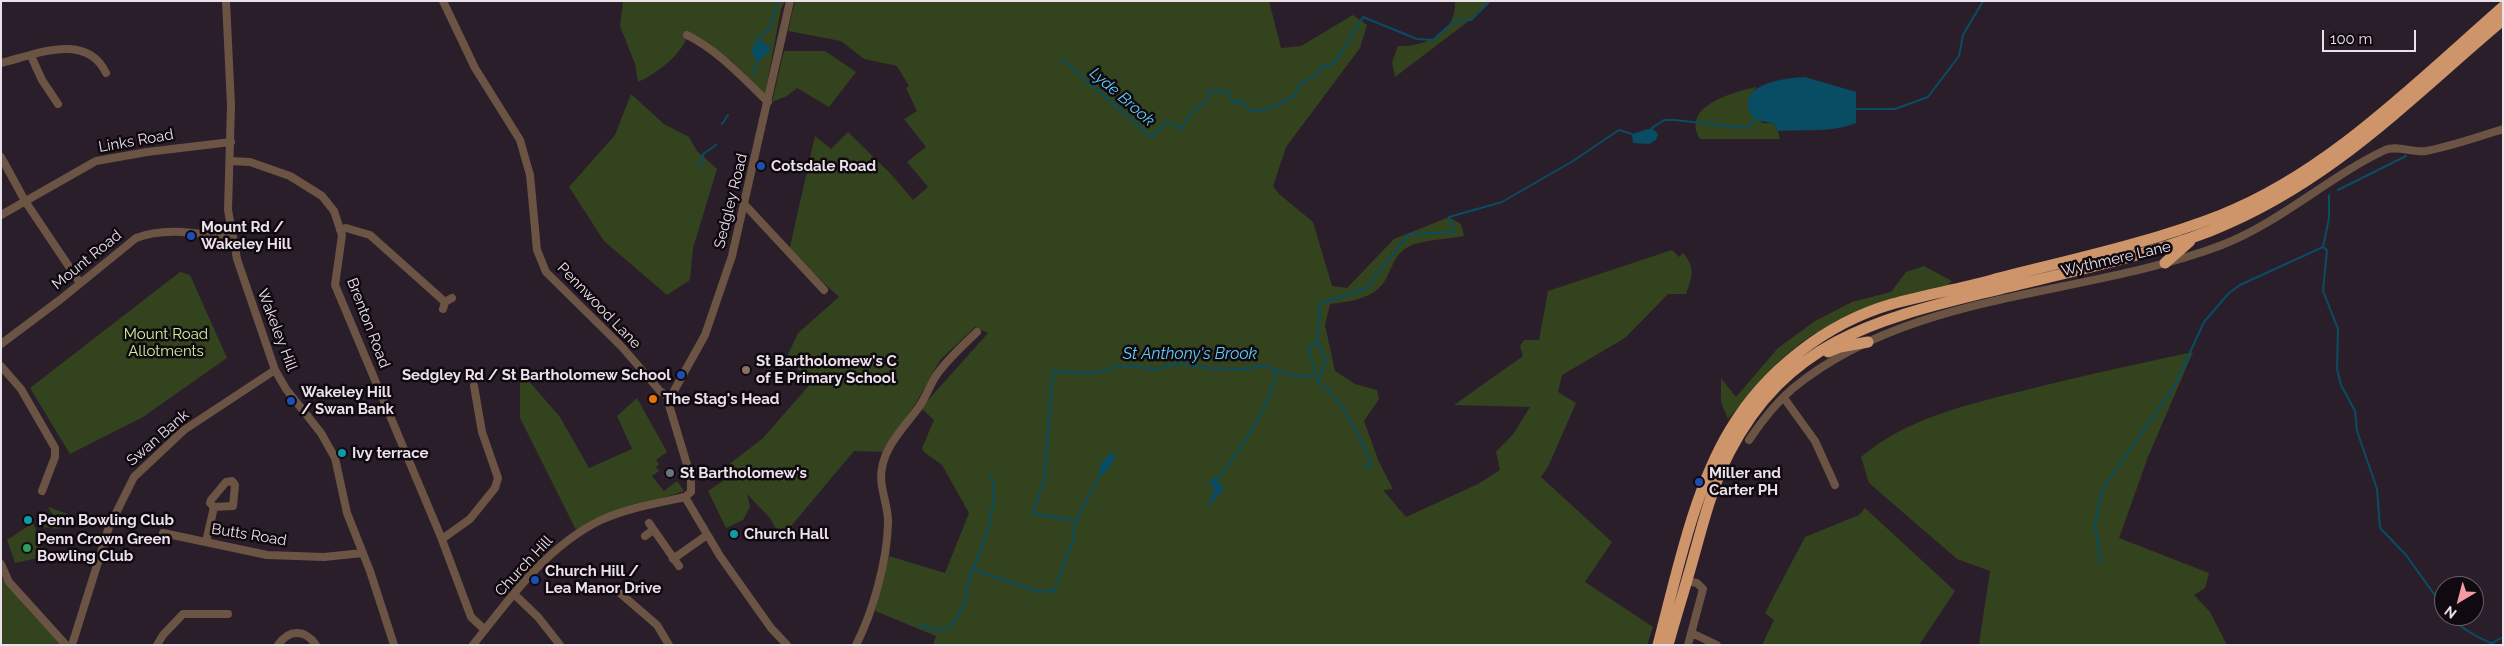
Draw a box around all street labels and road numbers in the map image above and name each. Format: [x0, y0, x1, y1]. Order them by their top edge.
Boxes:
street label: Links Road [97, 126, 175, 156]
street label: Sedgley Road [711, 152, 751, 250]
street label: Mount Road [49, 226, 125, 294]
street label: Wythmere Lane [2059, 238, 2173, 280]
street label: Pennwood Lane [553, 259, 645, 353]
street label: Brenton Road [343, 275, 393, 371]
street label: Wakeley Hill [253, 286, 301, 374]
street label: Swan Bank [123, 406, 193, 470]
street label: Butts Road [210, 520, 288, 550]
street label: Church Hill [491, 532, 557, 600]

